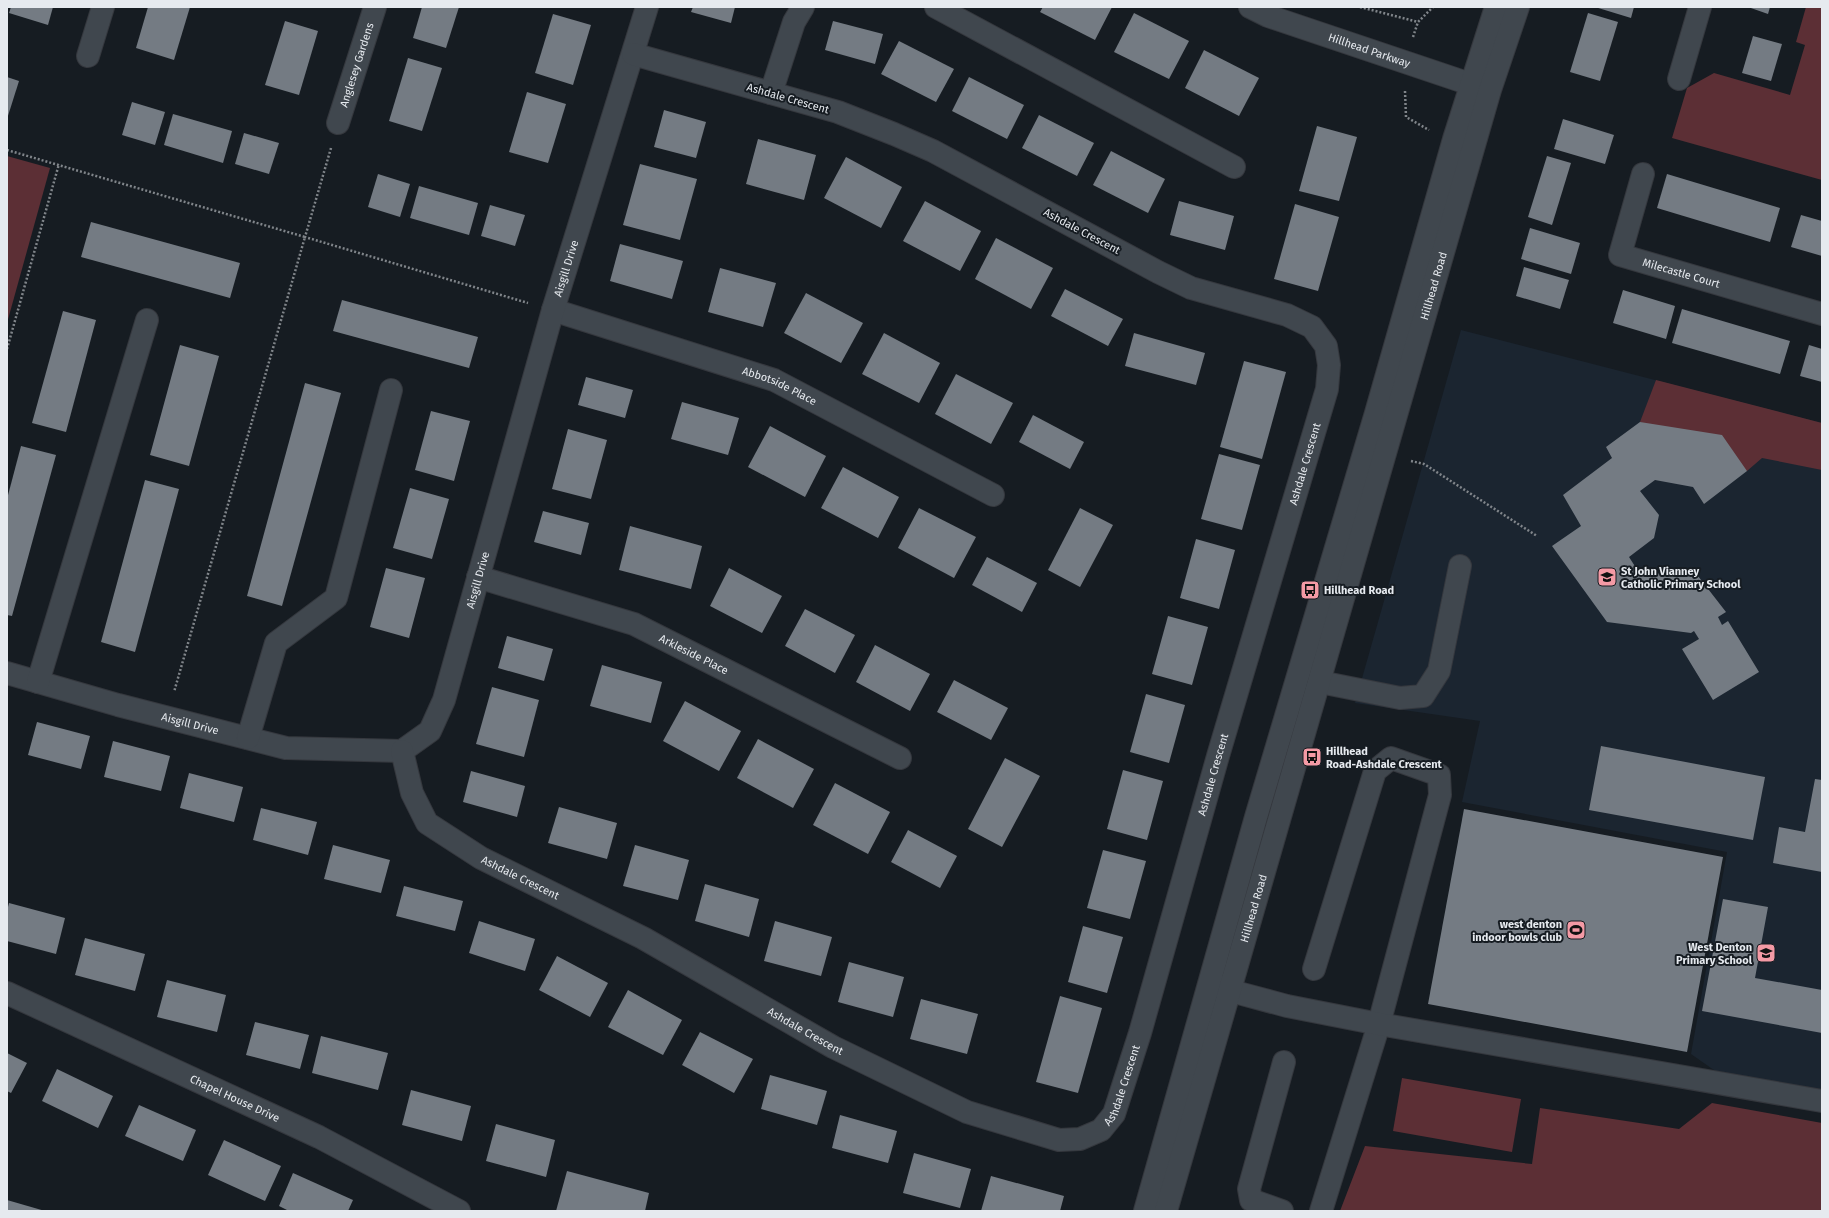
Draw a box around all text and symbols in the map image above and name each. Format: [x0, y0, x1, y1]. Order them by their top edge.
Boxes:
street label: Anglesey Gardens [337, 21, 377, 109]
street label: Hillhead Parkway [1327, 31, 1412, 71]
street label: Ashdale Crescent [745, 81, 830, 116]
street label: Ashdale Crescent [1041, 206, 1122, 257]
street label: Aisgill Drive [552, 239, 581, 298]
street label: Hillhead Road [1418, 250, 1450, 322]
street label: Milecastle Court [1641, 256, 1721, 291]
street label: Abbotside Place [741, 364, 819, 408]
street label: Ashdale Crescent [1287, 421, 1324, 507]
street label: Aisgill Drive [464, 550, 492, 610]
place label: St John Vianney Catholic Primary School [1621, 565, 1741, 591]
school or university icon: St John Vianney Catholic Primary School [1596, 566, 1618, 588]
bus stop icon: Hillhead Road [1299, 579, 1321, 601]
place label: Hillhead Road [1324, 584, 1394, 597]
street label: Arkleside Place [657, 632, 730, 677]
street label: Aisgill Drive [160, 710, 220, 738]
street label: Ashdale Crescent [1195, 732, 1231, 817]
place label: Hillhead Road-Ashdale Crescent [1326, 745, 1443, 771]
bus stop icon: Hillhead Road-Ashdale Crescent [1301, 746, 1323, 768]
street label: Ashdale Crescent [479, 853, 561, 903]
street label: Hillhead Road [1238, 873, 1270, 944]
place label: west denton indoor bowls club [1472, 918, 1562, 944]
sports icon: west denton indoor bowls club [1565, 919, 1587, 941]
place label: West Denton Primary School [1676, 941, 1753, 967]
school or university icon: West Denton Primary School [1755, 942, 1777, 964]
street label: Ashdale Crescent [765, 1005, 845, 1058]
street label: Ashdale Crescent [1101, 1043, 1143, 1128]
street label: Chapel House Drive [188, 1072, 282, 1125]

